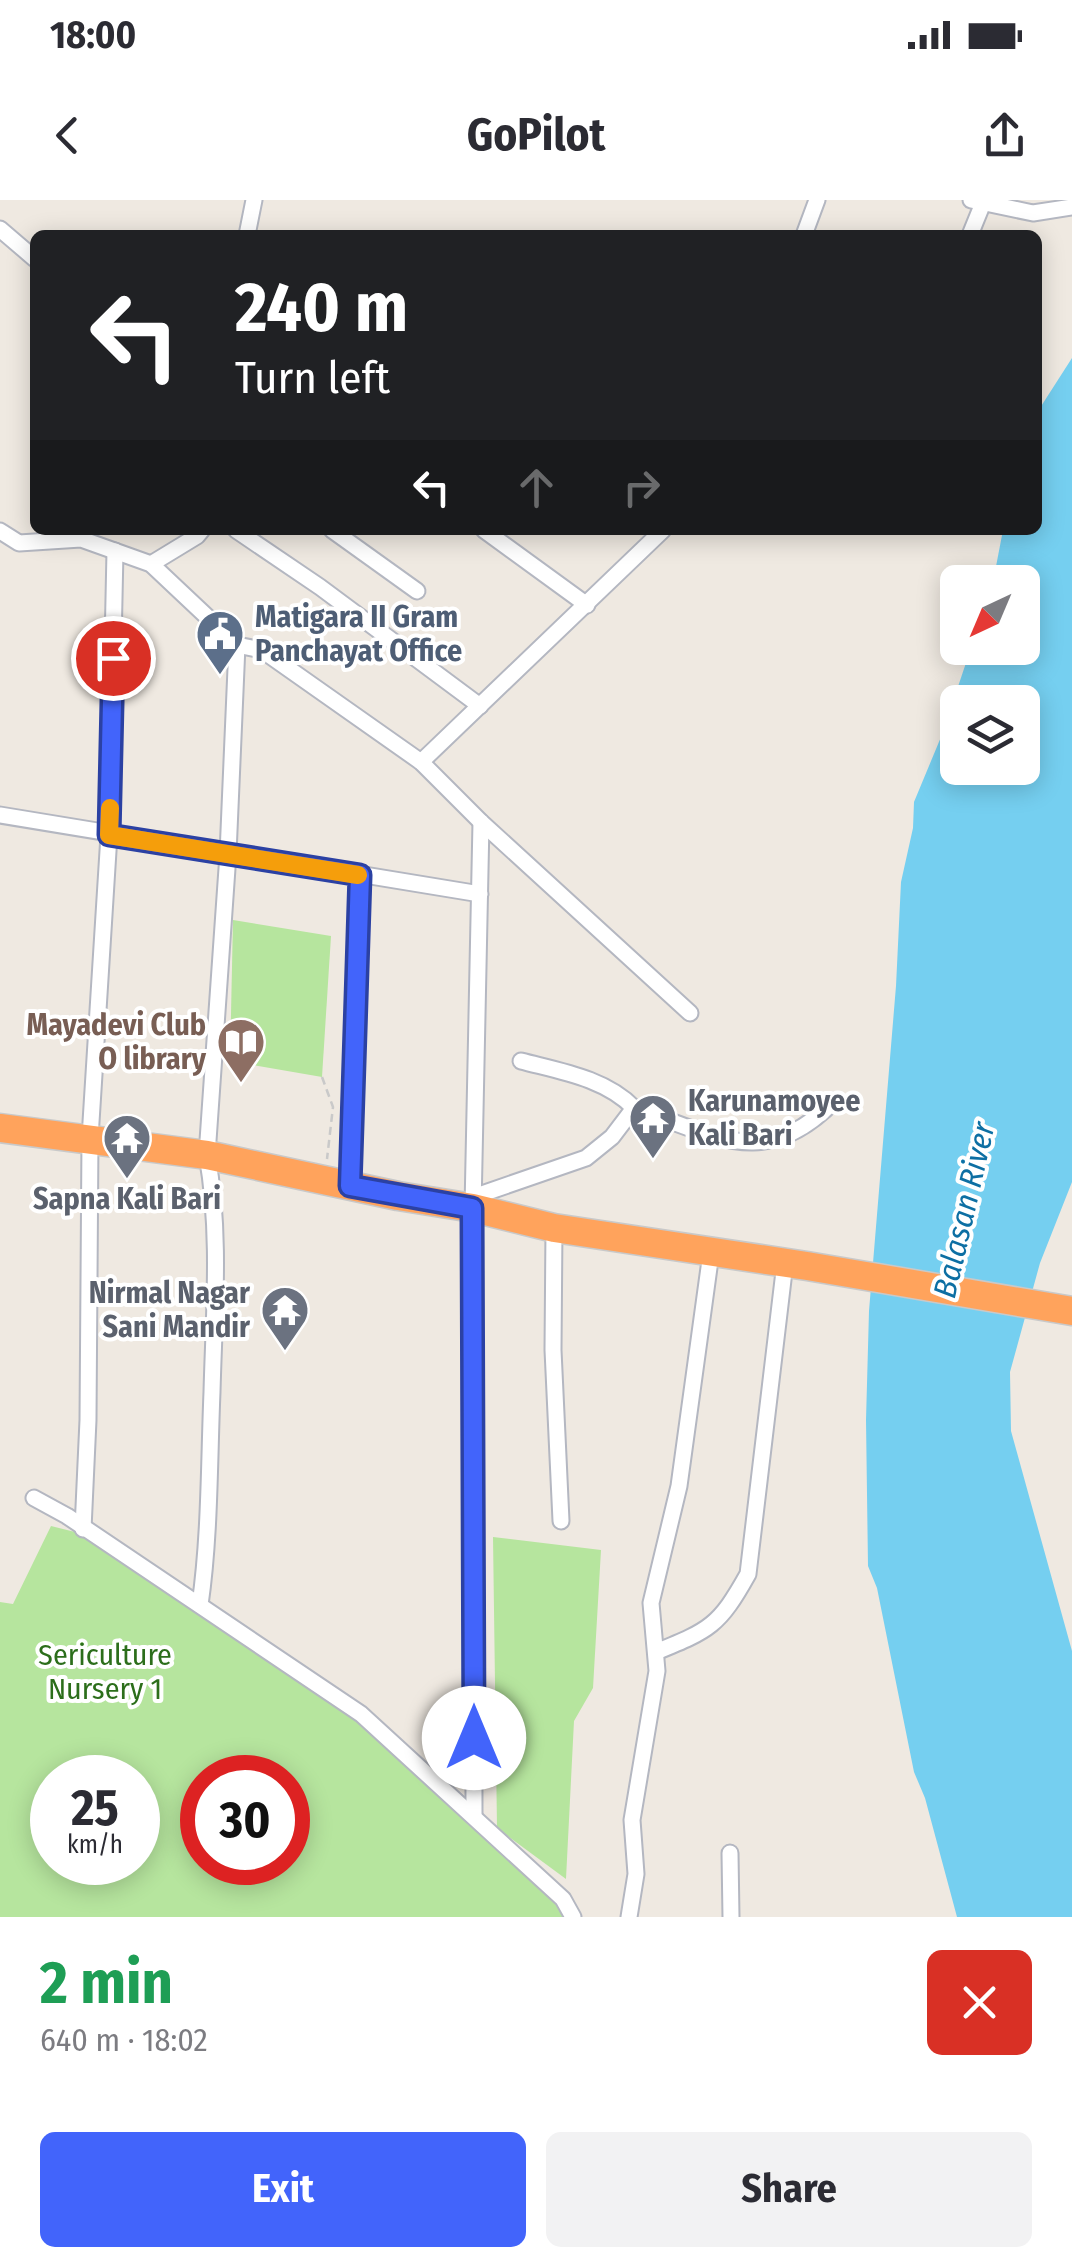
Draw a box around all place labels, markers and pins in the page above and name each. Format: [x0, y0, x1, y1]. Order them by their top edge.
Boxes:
place label: Matigara II Gram Panchayat Office [255, 599, 462, 669]
public building icon: Matigara II Gram Panchayat Office [194, 608, 246, 676]
pin [71, 616, 156, 701]
place label: Mayadevi Club O library [26, 1007, 207, 1077]
library icon: Mayadevi Club O library [215, 1016, 267, 1084]
place label: Karunamoyee Kali Bari [688, 1083, 860, 1153]
temple icon: Karunamoyee Kali Bari [627, 1092, 679, 1160]
temple icon: Sapna Kali Bari [101, 1112, 153, 1180]
place label: Sapna Kali Bari [33, 1181, 221, 1217]
place label: Nirmal Nagar Sani Mandir [89, 1275, 251, 1345]
temple icon: Nirmal Nagar Sani Mandir [259, 1284, 311, 1352]

